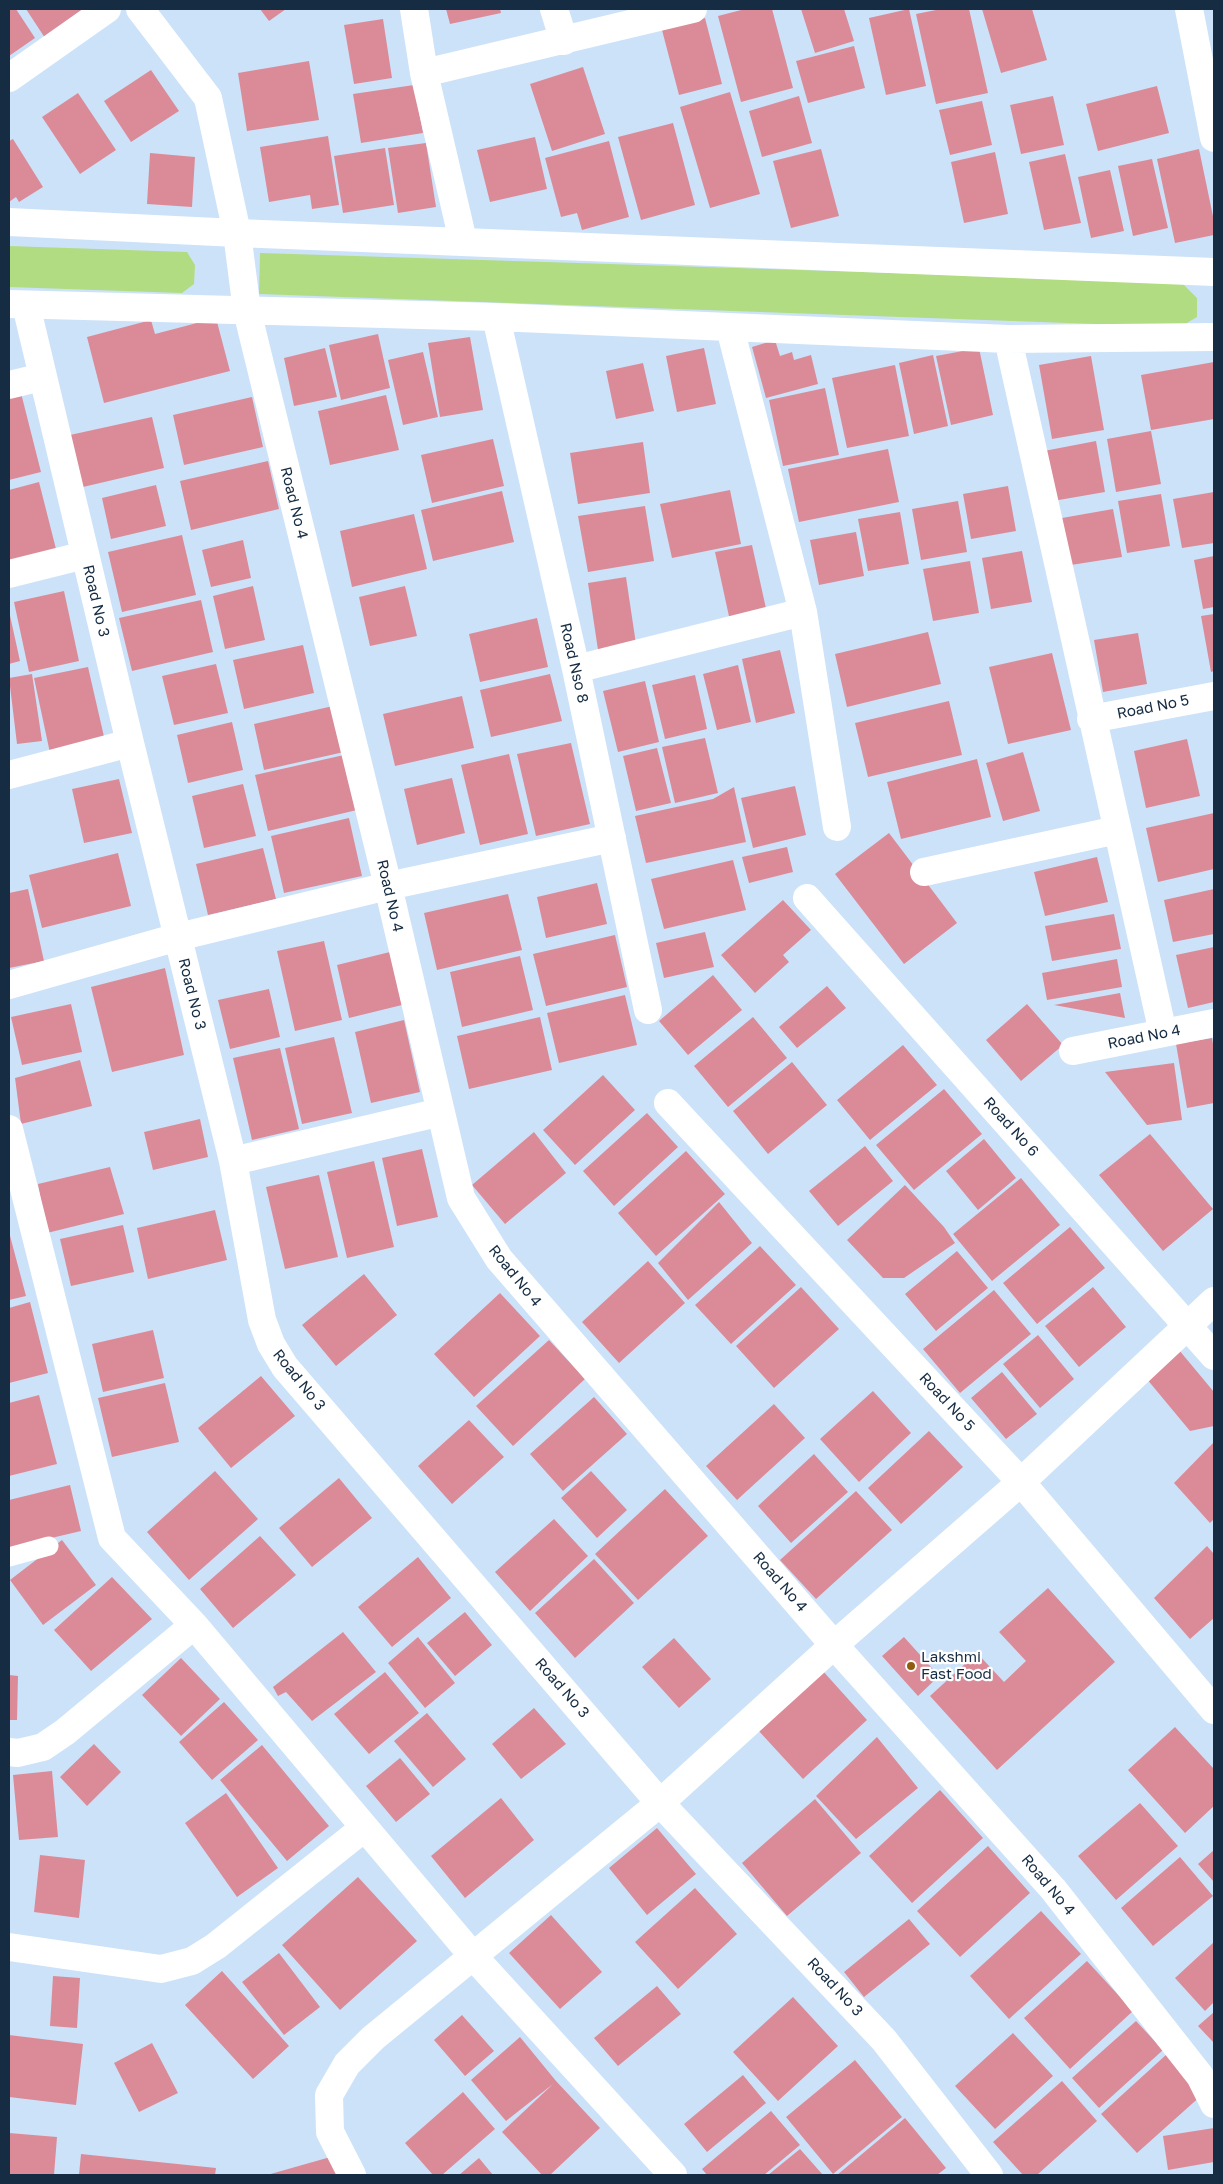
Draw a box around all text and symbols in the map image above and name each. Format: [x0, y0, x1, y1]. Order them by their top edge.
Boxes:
street label: Road No 4 [276, 465, 312, 541]
street label: Road No 3 [79, 563, 113, 639]
street label: Road Nso 8 [556, 621, 592, 705]
street label: Road No 5 [1115, 691, 1191, 723]
street label: Road No 4 [373, 858, 407, 934]
street label: Road No 3 [174, 956, 210, 1032]
street label: Road No 4 [1106, 1021, 1182, 1053]
street label: Road No 6 [980, 1094, 1042, 1160]
street label: Road No 4 [485, 1242, 545, 1310]
street label: Road No 3 [269, 1346, 329, 1414]
street label: Road No 5 [915, 1369, 979, 1435]
street label: Road No 4 [749, 1548, 811, 1616]
place label: Lakshmi Fast Food [921, 1648, 992, 1683]
street label: Road No 3 [531, 1654, 593, 1722]
marker: Lakshmi Fast Food [905, 1660, 917, 1672]
street label: Road No 4 [1017, 1851, 1079, 1919]
street label: Road No 3 [803, 1954, 867, 2020]

